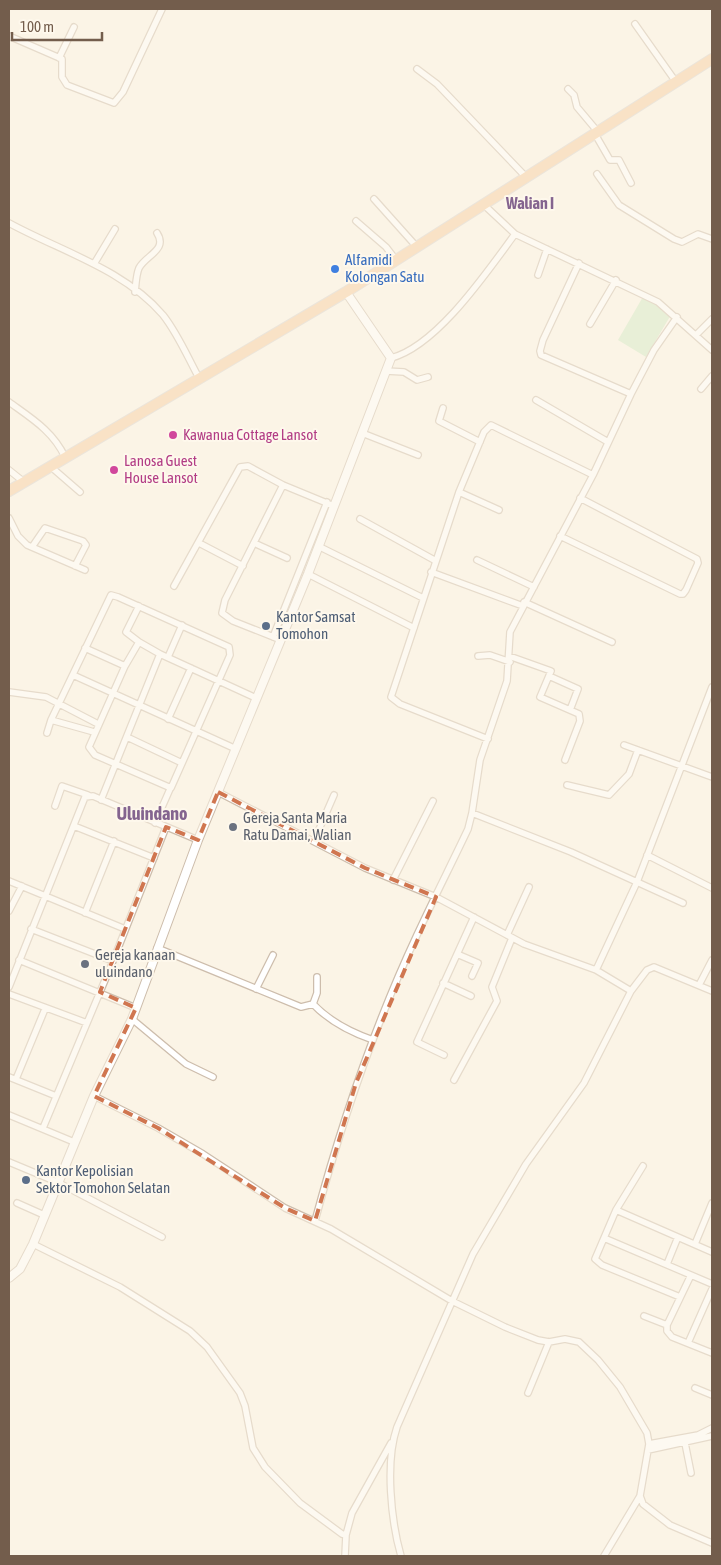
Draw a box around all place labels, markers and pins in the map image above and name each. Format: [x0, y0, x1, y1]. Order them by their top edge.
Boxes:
place label: Alfamidi Kolongan Satu [345, 251, 425, 285]
marker: Alfamidi Kolongan Satu [329, 263, 341, 275]
place label: Kawanua Cottage Lansot [183, 426, 318, 443]
marker: Kawanua Cottage Lansot [167, 429, 179, 441]
place label: Lanosa Guest House Lansot [124, 452, 198, 486]
marker: Lanosa Guest House Lansot [108, 464, 120, 476]
place label: Kantor Samsat Tomohon [276, 608, 356, 642]
marker: Kantor Samsat Tomohon [260, 620, 272, 632]
place label: Gereja Santa Maria Ratu Damai, Walian [243, 809, 352, 843]
marker: Gereja Santa Maria Ratu Damai, Walian [227, 821, 239, 833]
place label: Gereja kanaan uluindano [95, 946, 176, 980]
marker: Gereja kanaan uluindano [79, 958, 91, 970]
place label: Kantor Kepolisian Sektor Tomohon Selatan [36, 1162, 170, 1196]
marker: Kantor Kepolisian Sektor Tomohon Selatan [20, 1174, 32, 1186]

